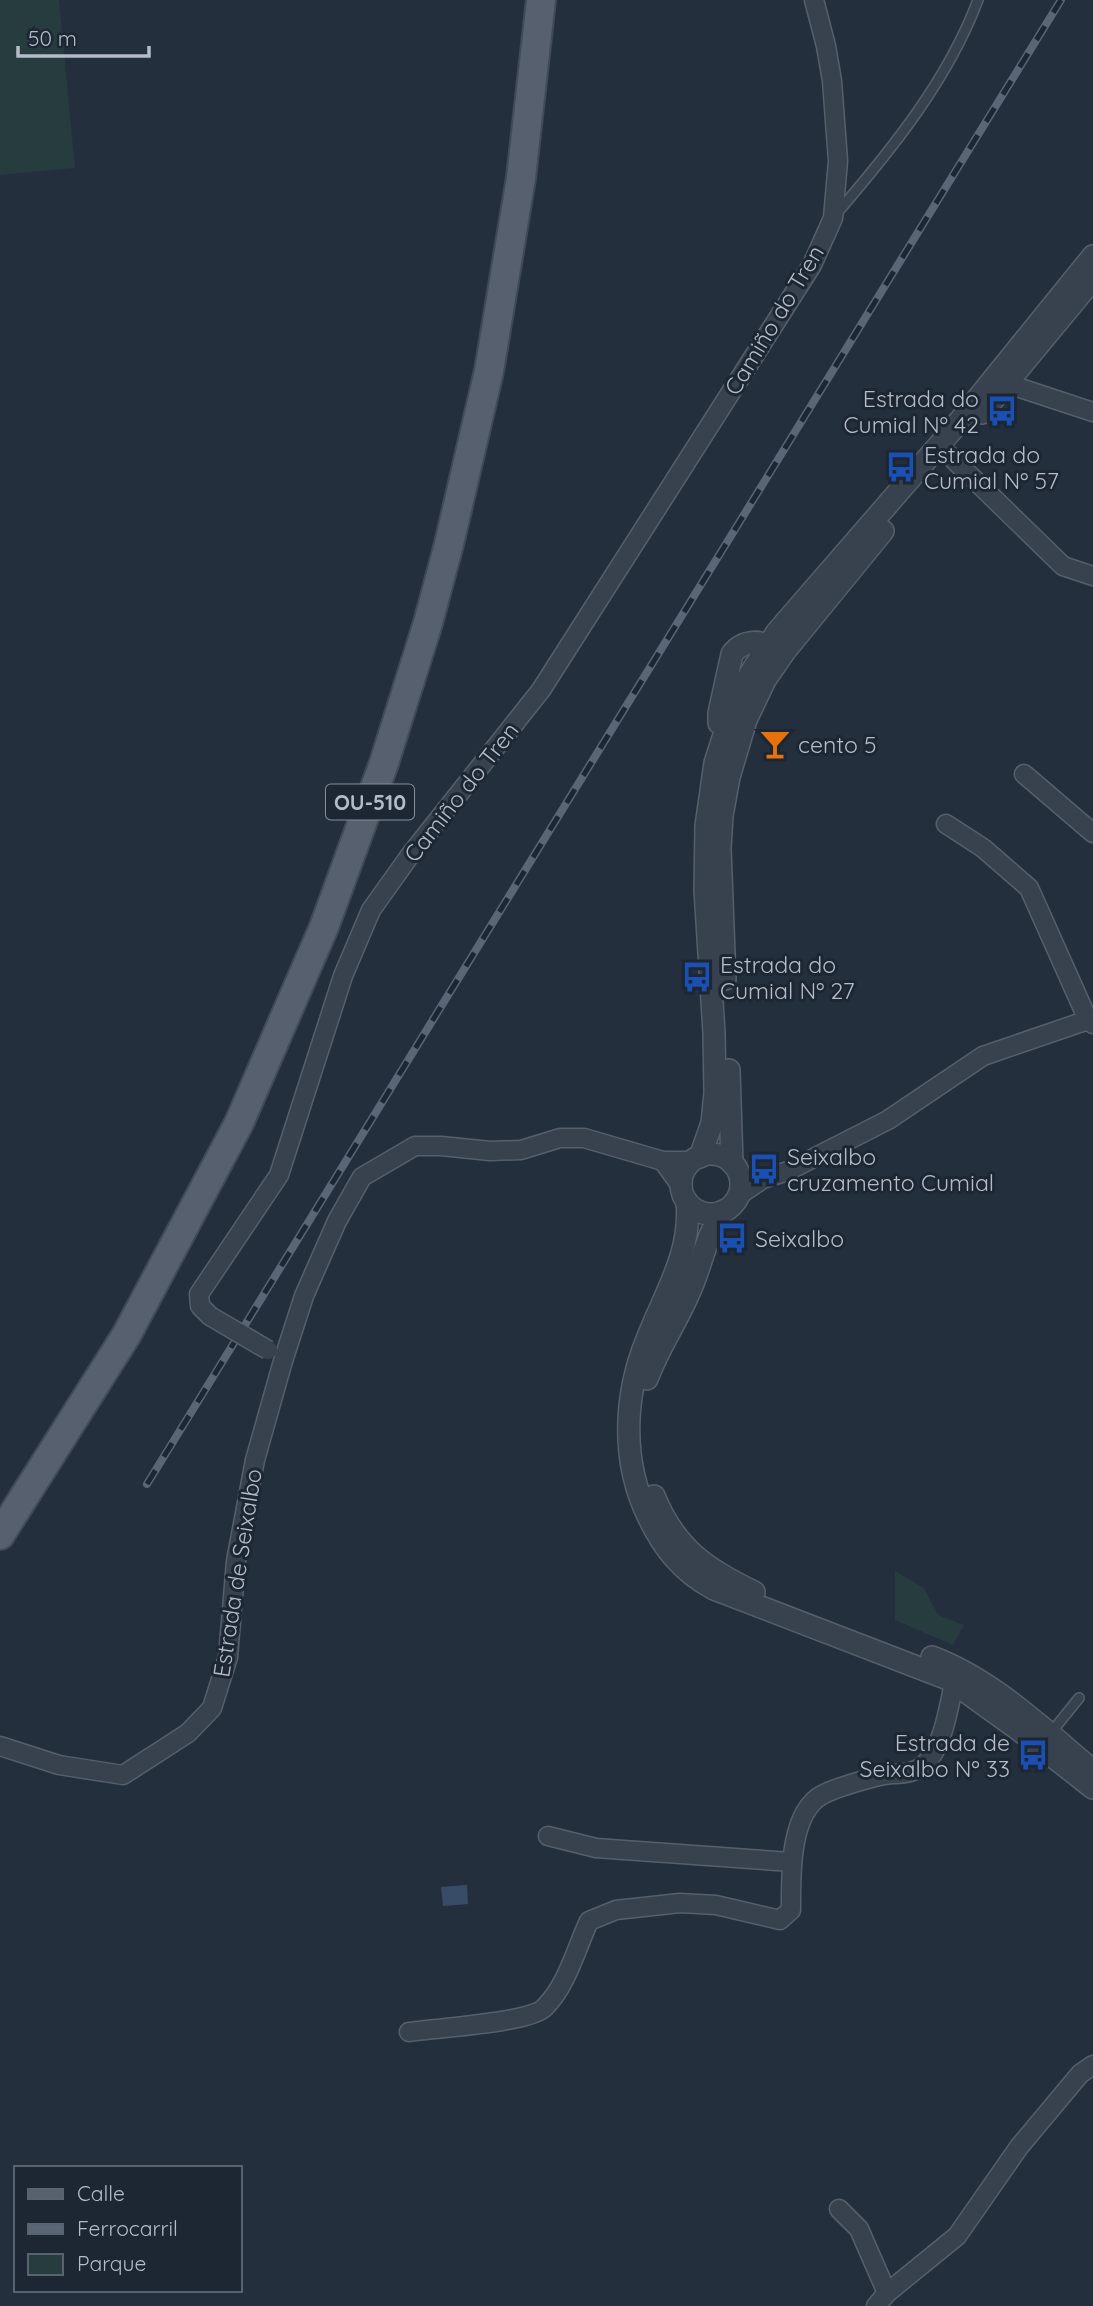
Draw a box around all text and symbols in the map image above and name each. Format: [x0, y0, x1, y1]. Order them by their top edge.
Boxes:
scale bar [18, 14, 149, 58]
text: 50 m [28, 25, 77, 51]
street label: Camiño do Tren [718, 240, 830, 400]
place label: Estrada do Cumial Nº 42 [844, 384, 979, 439]
bus stop icon: Estrada do Cumial Nº 42 [985, 394, 1019, 428]
place label: Estrada do Cumial Nº 57 [924, 440, 1059, 495]
bus stop icon: Estrada do Cumial Nº 57 [884, 450, 918, 484]
street label: Camiño do Tren [397, 716, 525, 868]
bar icon: cento 5 [758, 727, 792, 761]
place label: cento 5 [798, 730, 877, 759]
road number: OU-510 [326, 784, 414, 820]
place label: Estrada do Cumial Nº 27 [720, 950, 855, 1005]
bus stop icon: Estrada do Cumial Nº 27 [680, 960, 714, 994]
place label: Seixalbo cruzamento Cumial [787, 1142, 994, 1197]
bus stop icon: Seixalbo cruzamento Cumial [747, 1152, 781, 1186]
bus stop icon: Seixalbo [715, 1221, 749, 1255]
place label: Seixalbo [755, 1224, 844, 1253]
street label: Estrada de Seixalbo [206, 1467, 268, 1679]
place label: Estrada de Seixalbo Nº 33 [860, 1728, 1010, 1783]
bus stop icon: Estrada de Seixalbo Nº 33 [1016, 1738, 1050, 1772]
legend [14, 2166, 242, 2292]
text: Calle [77, 2180, 125, 2206]
text: Ferrocarril [77, 2215, 178, 2241]
text: Parque [77, 2250, 146, 2276]

